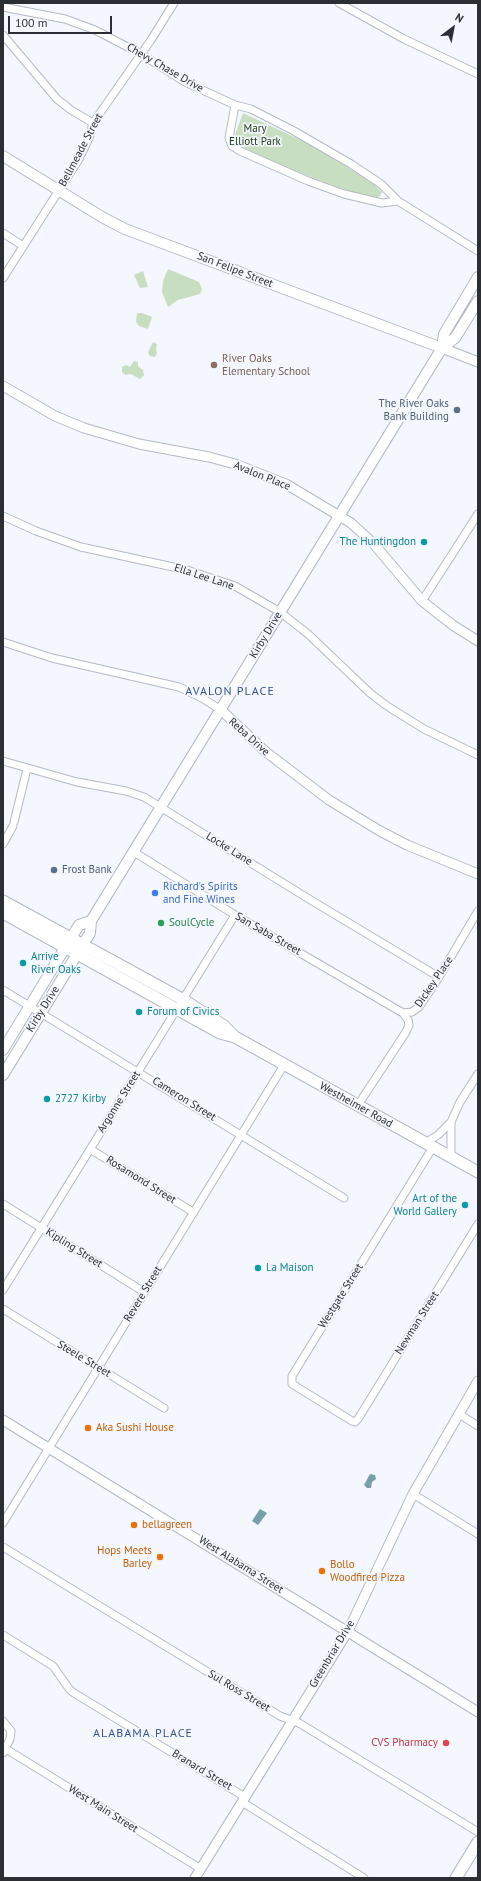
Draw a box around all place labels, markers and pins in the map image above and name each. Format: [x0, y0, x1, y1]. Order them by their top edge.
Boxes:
place label: River Oaks Elementary School [222, 352, 310, 378]
marker: River Oaks Elementary School [209, 360, 219, 370]
place label: The River Oaks Bank Building [379, 397, 449, 423]
marker: The River Oaks Bank Building [452, 405, 462, 415]
place label: The Huntingdon [340, 535, 416, 549]
marker: The Huntingdon [419, 537, 429, 547]
place label: Frost Bank [62, 863, 112, 877]
marker: Frost Bank [49, 865, 59, 875]
place label: Richard's Spirits and Fine Wines [163, 880, 238, 906]
marker: Richard's Spirits and Fine Wines [150, 888, 160, 898]
place label: SoulCycle [169, 916, 214, 930]
marker: SoulCycle [156, 918, 166, 928]
place label: Arrive River Oaks [31, 950, 81, 976]
marker: Arrive River Oaks [18, 958, 28, 968]
place label: Forum of Civics [147, 1005, 219, 1019]
marker: Forum of Civics [134, 1007, 144, 1017]
place label: 2727 Kirby [55, 1092, 106, 1106]
marker: 2727 Kirby [42, 1094, 52, 1104]
place label: Art of the World Gallery [394, 1192, 457, 1218]
marker: Art of the World Gallery [460, 1200, 470, 1210]
place label: La Maison [266, 1261, 314, 1275]
marker: La Maison [253, 1263, 263, 1273]
place label: Aka Sushi House [96, 1421, 174, 1435]
marker: Aka Sushi House [83, 1423, 93, 1433]
place label: bellagreen [142, 1518, 192, 1532]
marker: bellagreen [129, 1520, 139, 1530]
place label: Hops Meets Barley [97, 1544, 152, 1570]
marker: Hops Meets Barley [155, 1552, 165, 1562]
place label: Bollo Woodfired Pizza [330, 1558, 405, 1584]
marker: Bollo Woodfired Pizza [317, 1566, 327, 1576]
place label: CVS Pharmacy [371, 1736, 438, 1750]
marker: CVS Pharmacy [441, 1738, 451, 1748]

